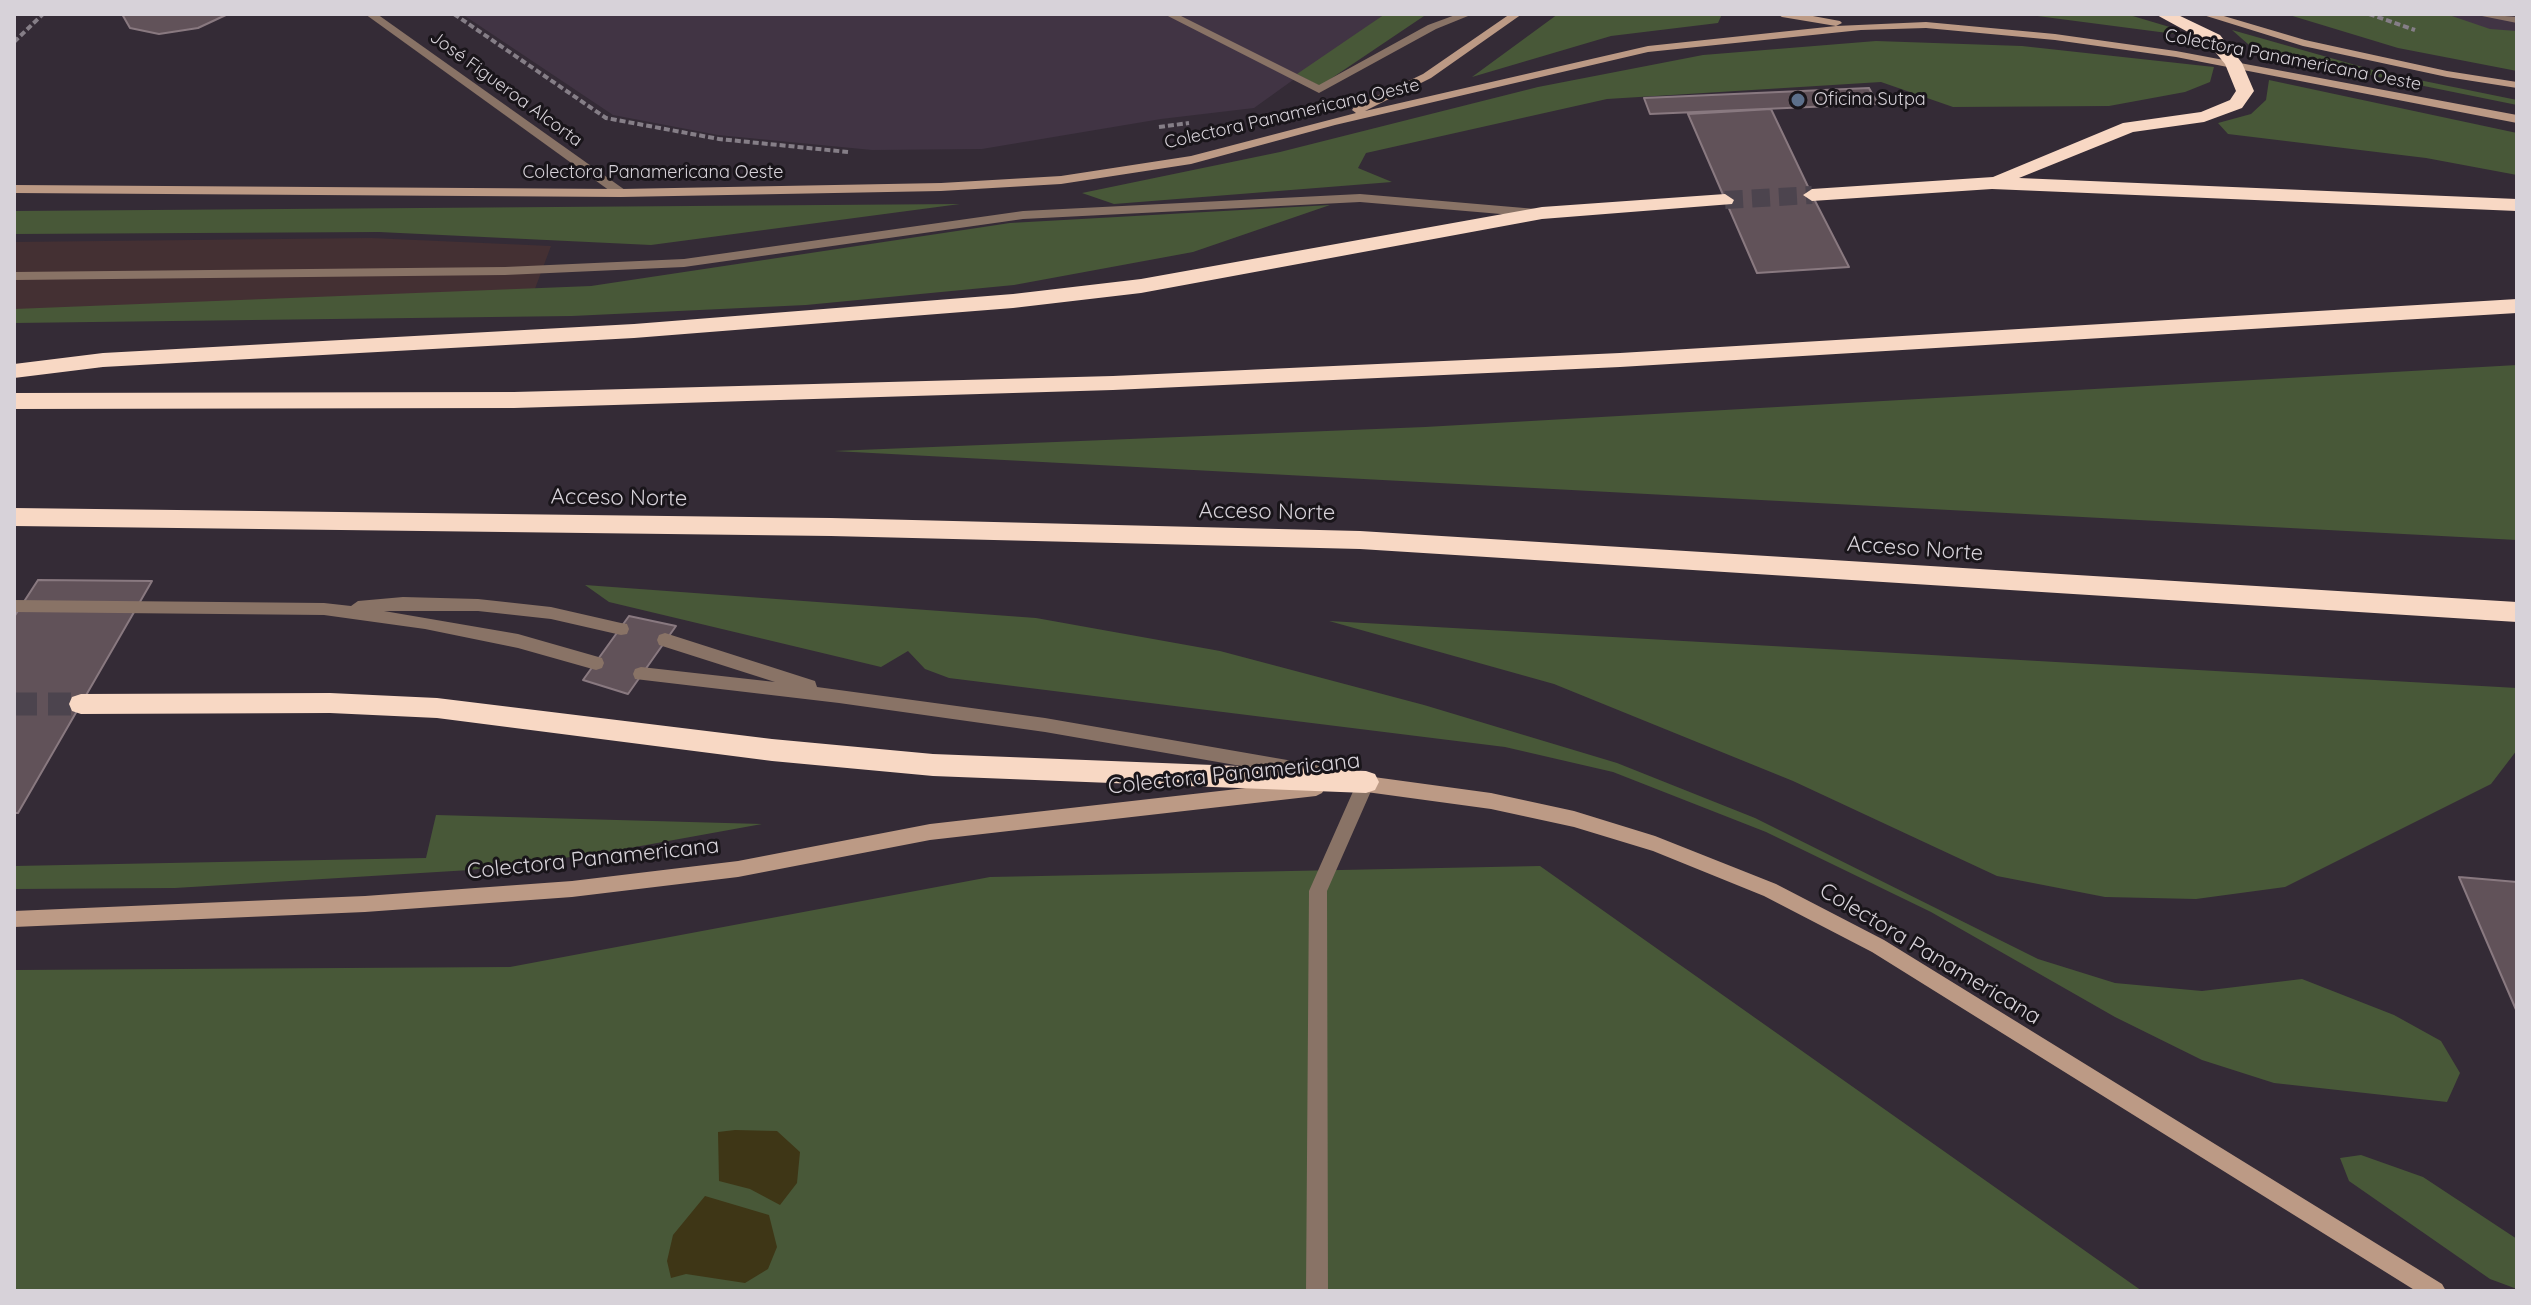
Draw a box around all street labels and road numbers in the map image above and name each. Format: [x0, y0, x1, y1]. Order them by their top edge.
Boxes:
street label: Colectora Panamericana Oeste [2163, 25, 2423, 95]
street label: José Figueroa Alcorta [426, 26, 586, 152]
street label: Colectora Panamericana Oeste [1162, 74, 1422, 154]
street label: Colectora Panamericana Oeste [523, 162, 783, 184]
street label: Acceso Norte [550, 484, 688, 512]
street label: Acceso Norte [1198, 498, 1336, 526]
street label: Acceso Norte [1846, 531, 1984, 567]
street label: Colectora Panamericana [1107, 748, 1361, 800]
street label: Colectora Panamericana [466, 833, 720, 885]
street label: Colectora Panamericana [1815, 877, 2045, 1031]

